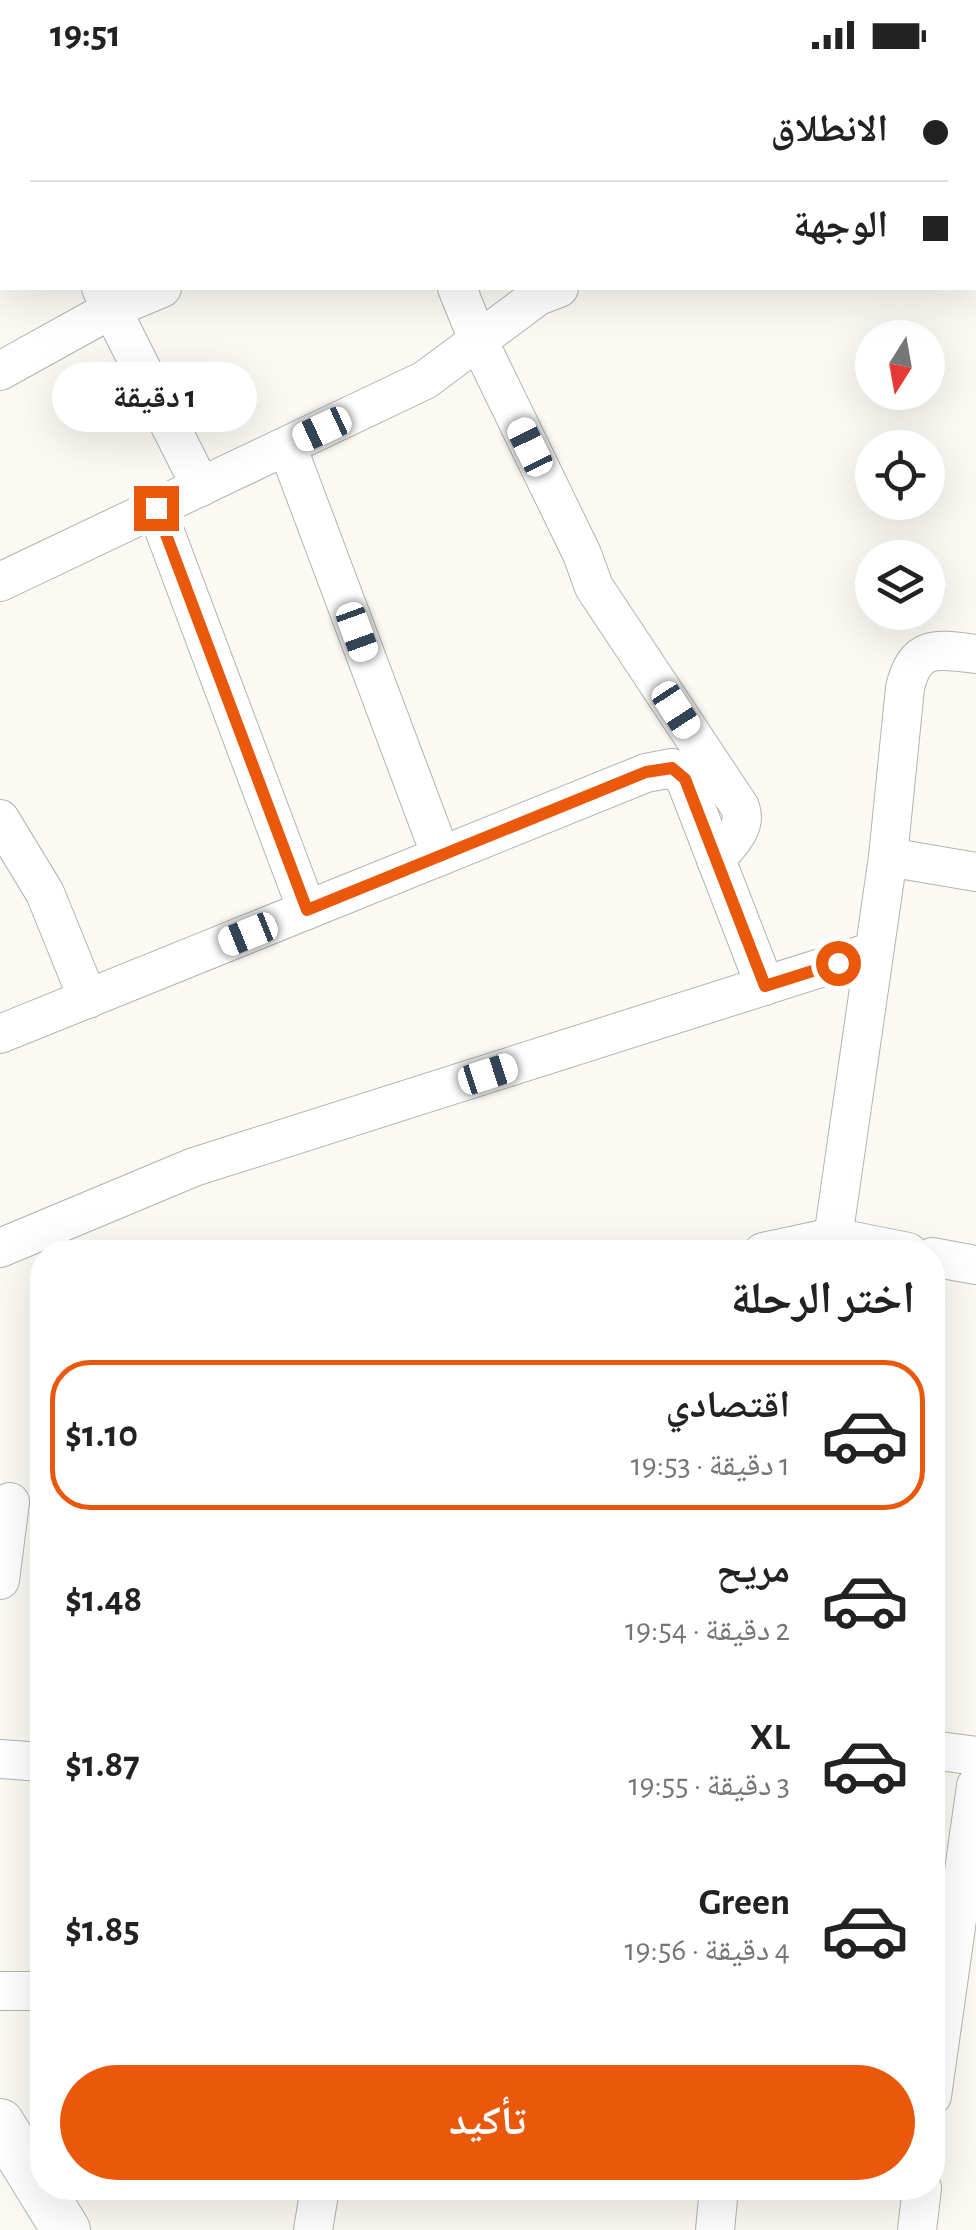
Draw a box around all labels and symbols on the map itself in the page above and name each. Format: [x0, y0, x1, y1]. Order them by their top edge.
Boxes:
north arrow [855, 320, 945, 410]
callout: 1 دقيقة [54, 363, 258, 433]
car [288, 403, 356, 455]
car [503, 413, 557, 481]
route end [134, 486, 179, 531]
car [333, 599, 381, 665]
car [647, 677, 705, 743]
car [215, 909, 281, 959]
route start [816, 941, 861, 986]
car [455, 1050, 521, 1098]

